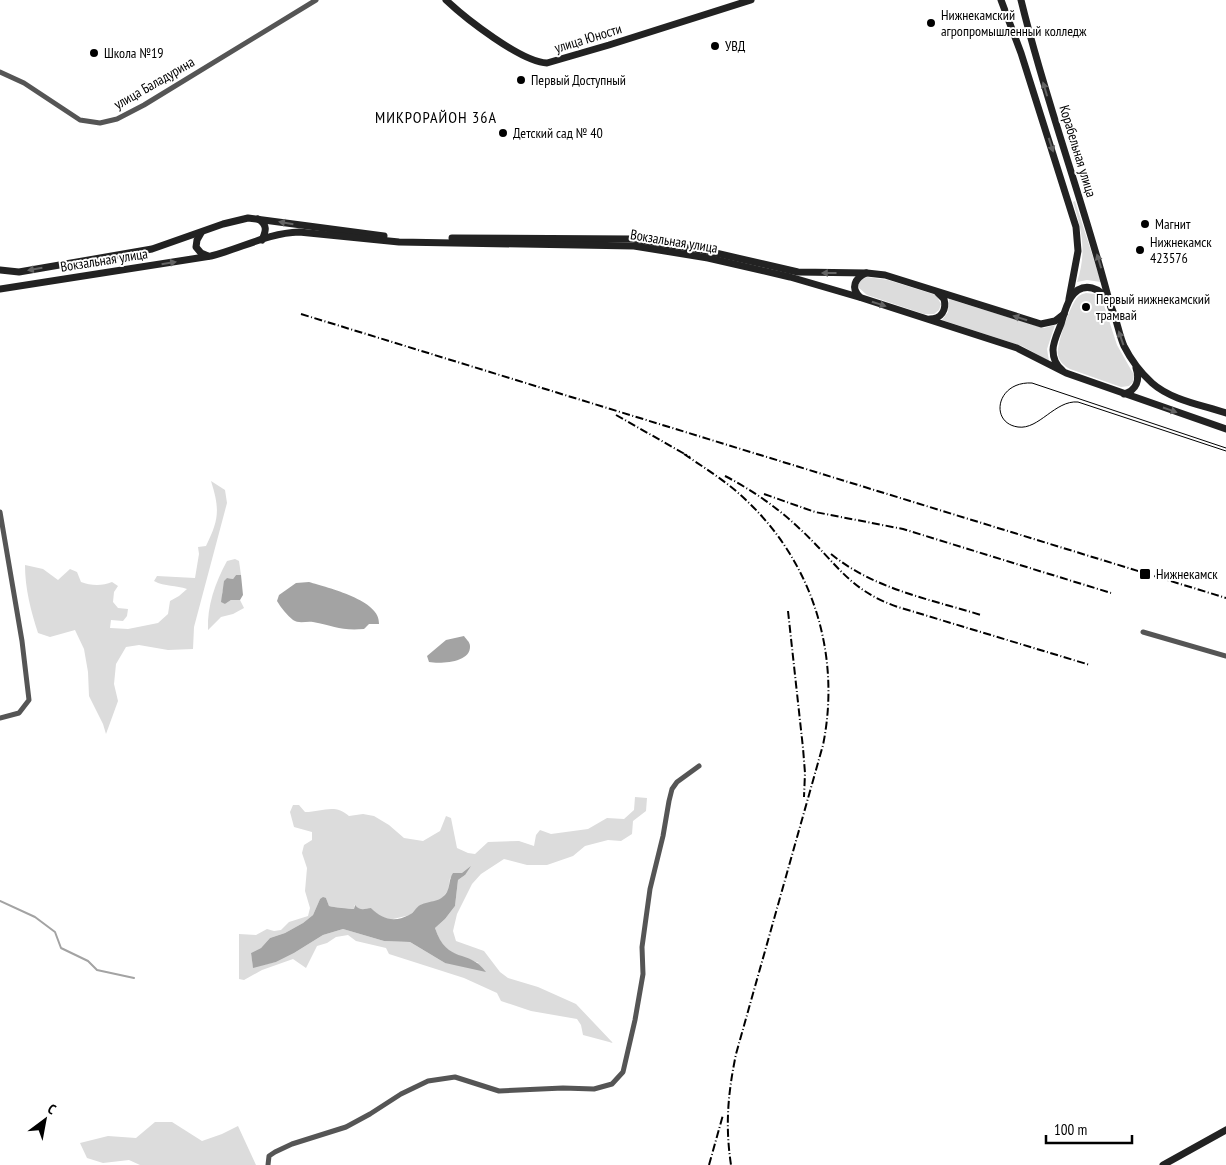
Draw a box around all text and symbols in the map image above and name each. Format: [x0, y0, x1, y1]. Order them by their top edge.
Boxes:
place label: Нижнекамский агропромышленный колледж [941, 6, 1087, 40]
marker: Нижнекамский агропромышленный колледж [925, 17, 937, 29]
street label: улица Юности [552, 19, 624, 57]
place label: УВД [725, 37, 746, 55]
marker: УВД [709, 40, 721, 52]
place label: Школа №19 [104, 44, 164, 62]
marker: Школа №19 [88, 47, 100, 59]
street label: улица Баладурина [110, 53, 198, 113]
place label: Первый Доступный [531, 71, 626, 89]
marker: Первый Доступный [515, 74, 527, 86]
one-way arrow [1041, 82, 1049, 97]
street label: Корабельная улица [1055, 103, 1101, 199]
district label: МИКРОРАЙОН 36А [375, 107, 497, 127]
place label: Детский сад № 40 [513, 124, 603, 142]
marker: Детский сад № 40 [497, 127, 509, 139]
one-way arrow [1047, 138, 1055, 153]
place label: Магнит [1155, 215, 1191, 233]
marker: Магнит [1139, 218, 1151, 230]
one-way arrow [278, 219, 294, 227]
street label: Вокзальная улица [629, 225, 719, 257]
place label: Нижнекамск 423576 [1150, 233, 1212, 267]
street label: Вокзальная улица [59, 244, 149, 276]
marker: Нижнекамск 423576 [1134, 244, 1146, 256]
one-way arrow [1094, 254, 1102, 269]
one-way arrow [162, 258, 178, 266]
one-way arrow [26, 266, 42, 274]
one-way arrow [821, 269, 837, 277]
place label: Первый нижнекамский трамвай [1096, 290, 1210, 324]
one-way arrow [872, 300, 887, 308]
marker: Первый нижнекамский трамвай [1080, 301, 1092, 313]
one-way arrow [1012, 314, 1027, 321]
one-way arrow [1117, 330, 1125, 345]
one-way arrow [1163, 406, 1178, 414]
place label: Нижнекамск [1156, 565, 1218, 583]
marker: Нижнекамск [1138, 567, 1152, 581]
north arrow [20, 1095, 70, 1145]
text: С [44, 1100, 60, 1119]
scale bar [1046, 1112, 1132, 1144]
text: 100 m [1054, 1120, 1087, 1139]

